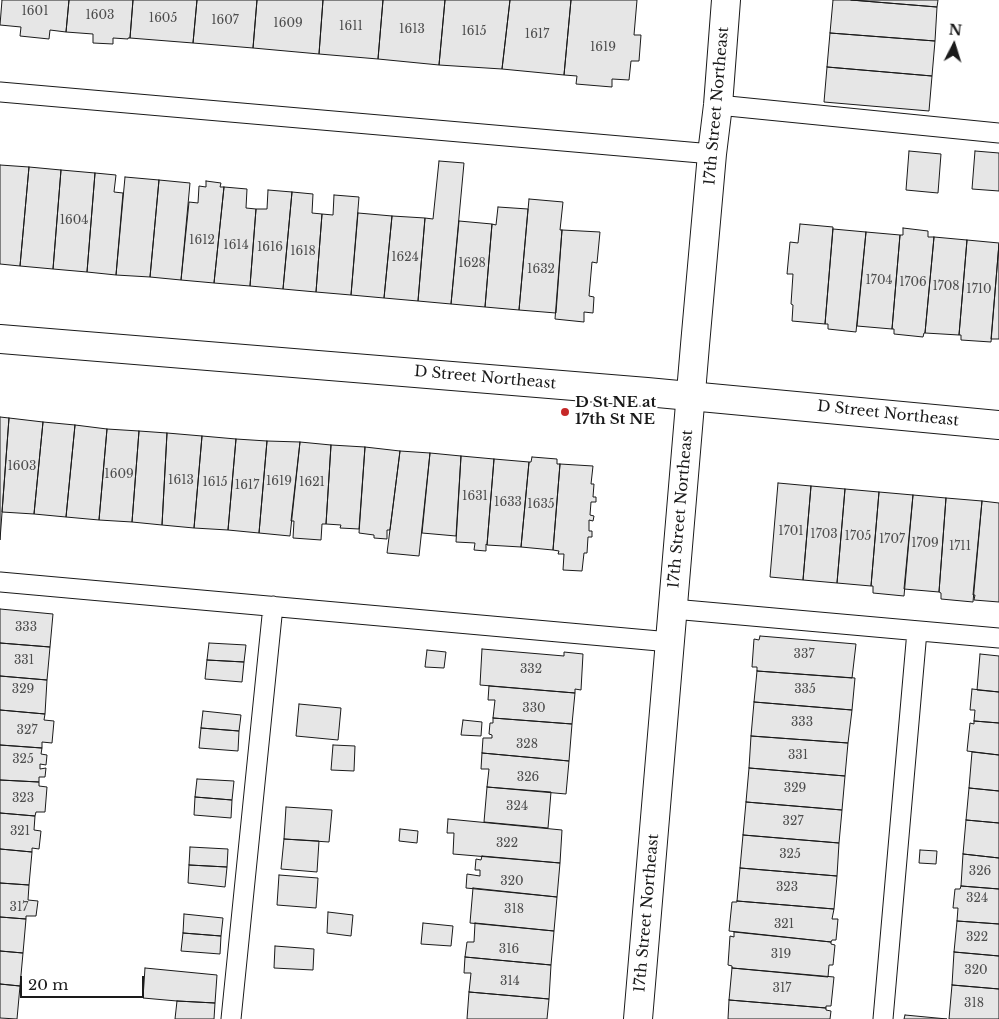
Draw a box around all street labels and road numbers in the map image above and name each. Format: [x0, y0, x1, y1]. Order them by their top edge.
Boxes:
street label: 17th Street Northeast [701, 26, 733, 186]
street label: D Street Northeast [413, 363, 557, 393]
street label: D Street Northeast [816, 398, 960, 430]
street label: 17th Street Northeast [665, 429, 697, 589]
street label: 17th Street Northeast [631, 833, 663, 993]

